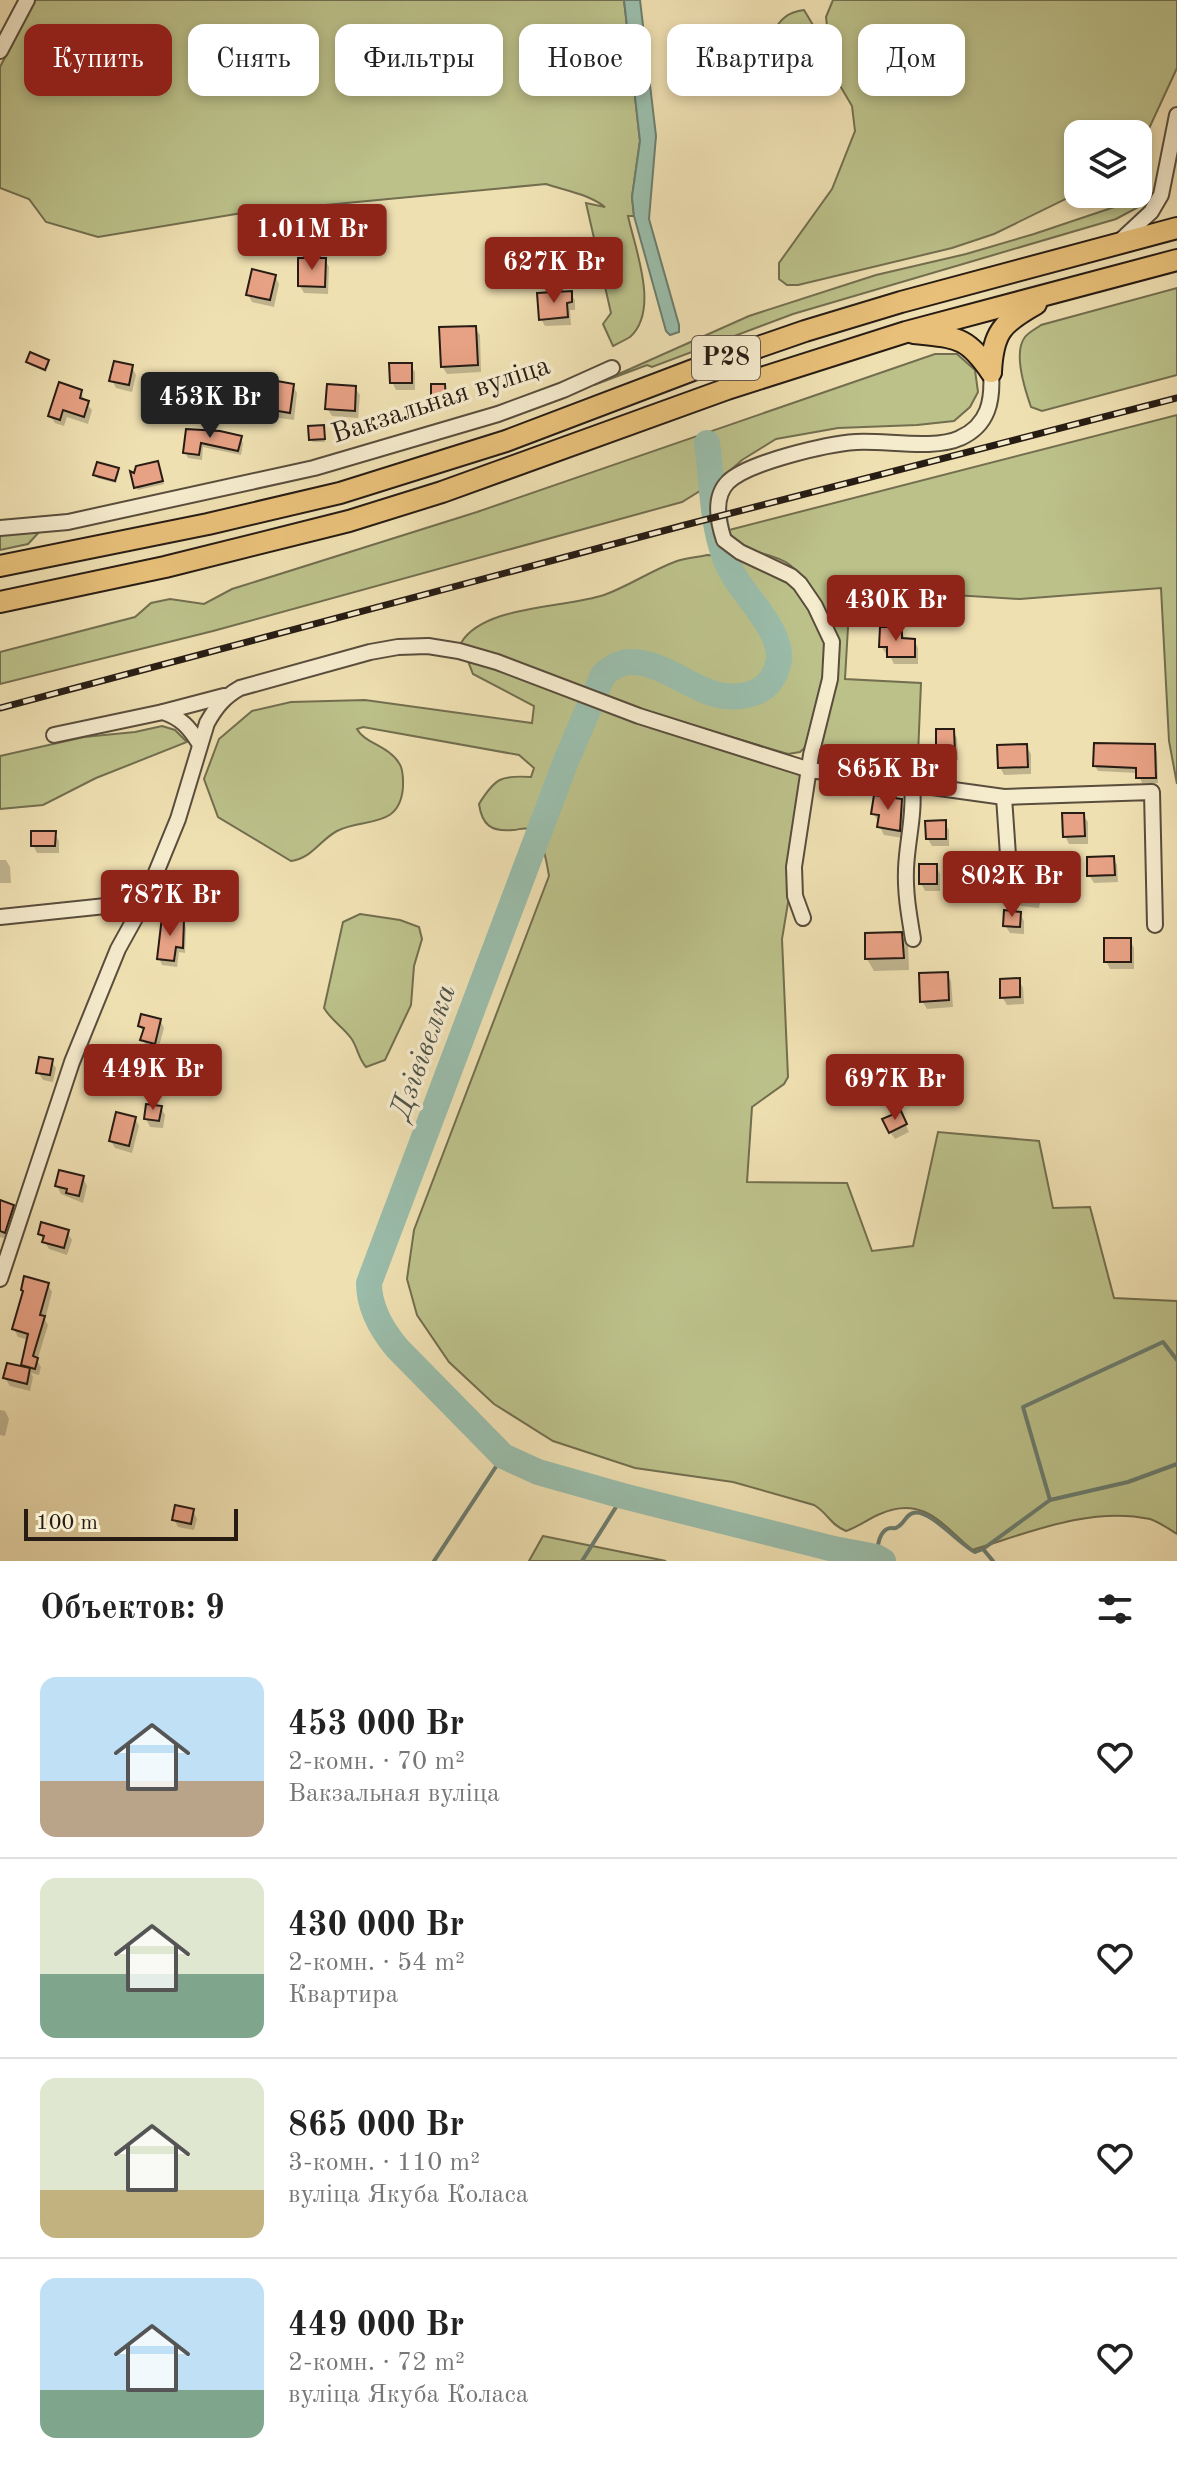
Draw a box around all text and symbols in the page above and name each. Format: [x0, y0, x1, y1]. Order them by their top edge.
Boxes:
chip: Купить [24, 24, 172, 96]
chip: Снять [188, 24, 319, 96]
chip: Фильтры [335, 24, 503, 96]
chip: Новое [519, 24, 651, 96]
chip: Квартира [667, 24, 842, 96]
chip: Дом [858, 24, 965, 96]
map controls [1064, 120, 1152, 208]
button: layers [1064, 120, 1152, 208]
pin: 1.01M Br [229, 204, 395, 272]
text: 1.01M Br [256, 217, 368, 243]
pin: 627K Br [480, 237, 628, 305]
text: 627K Br [503, 250, 605, 276]
road number: Р28 [692, 336, 760, 380]
street label: Вакзальная вуліца [328, 352, 554, 450]
pin: 453K Br [136, 372, 284, 440]
text: 453K Br [159, 385, 261, 411]
pin: 430K Br [822, 575, 970, 643]
text: 430K Br [845, 588, 947, 614]
pin: 865K Br [814, 744, 962, 812]
text: 865K Br [837, 757, 939, 783]
pin: 802K Br [938, 851, 1086, 919]
text: 802K Br [961, 864, 1063, 890]
pin: 787K Br [96, 870, 244, 938]
text: 787K Br [119, 883, 221, 909]
water label: Дзівівелка [384, 981, 462, 1127]
pin: 449K Br [79, 1044, 227, 1112]
pin: 697K Br [821, 1054, 969, 1122]
text: 449K Br [102, 1057, 204, 1083]
text: 697K Br [844, 1067, 946, 1093]
scale bar [24, 1505, 238, 1541]
text: 100 m [36, 1512, 98, 1534]
icon: filters [1093, 1587, 1137, 1631]
text: Объектов: 9 [40, 1592, 225, 1626]
text: 453 000 Br [288, 1708, 464, 1742]
icon: home [104, 1709, 200, 1805]
icon: heart [1093, 1735, 1137, 1779]
text: 2-комн. · 70 m² [288, 1749, 465, 1775]
text: Вакзальная вуліца [288, 1781, 500, 1807]
text: 430 000 Br [288, 1909, 464, 1943]
icon: home [104, 1910, 200, 2006]
icon: heart [1093, 1936, 1137, 1980]
text: 2-комн. · 54 m² [288, 1950, 465, 1976]
text: Квартира [288, 1982, 398, 2008]
text: 865 000 Br [288, 2109, 464, 2143]
icon: home [104, 2110, 200, 2206]
icon: heart [1093, 2136, 1137, 2180]
text: 3-комн. · 110 m² [288, 2150, 480, 2176]
text: вуліца Якуба Коласа [288, 2182, 529, 2208]
text: 449 000 Br [288, 2309, 464, 2343]
icon: home [104, 2310, 200, 2406]
icon: heart [1093, 2336, 1137, 2380]
text: 2-комн. · 72 m² [288, 2350, 465, 2376]
text: вуліца Якуба Коласа [288, 2382, 529, 2408]

